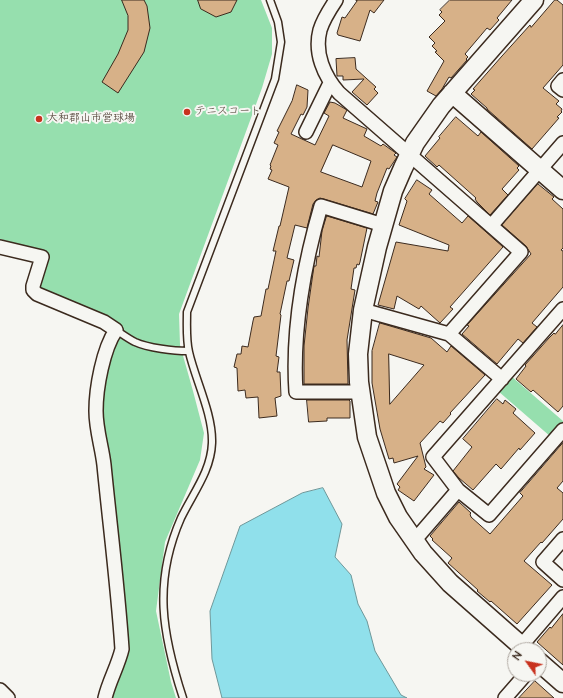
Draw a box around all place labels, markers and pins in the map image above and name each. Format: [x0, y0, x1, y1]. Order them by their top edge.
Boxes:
place label: テニスコート [195, 105, 261, 119]
marker: テニスコート [182, 107, 192, 117]
place label: 大和郡山市営球場 [47, 112, 135, 126]
marker: 大和郡山市営球場 [34, 114, 44, 124]

